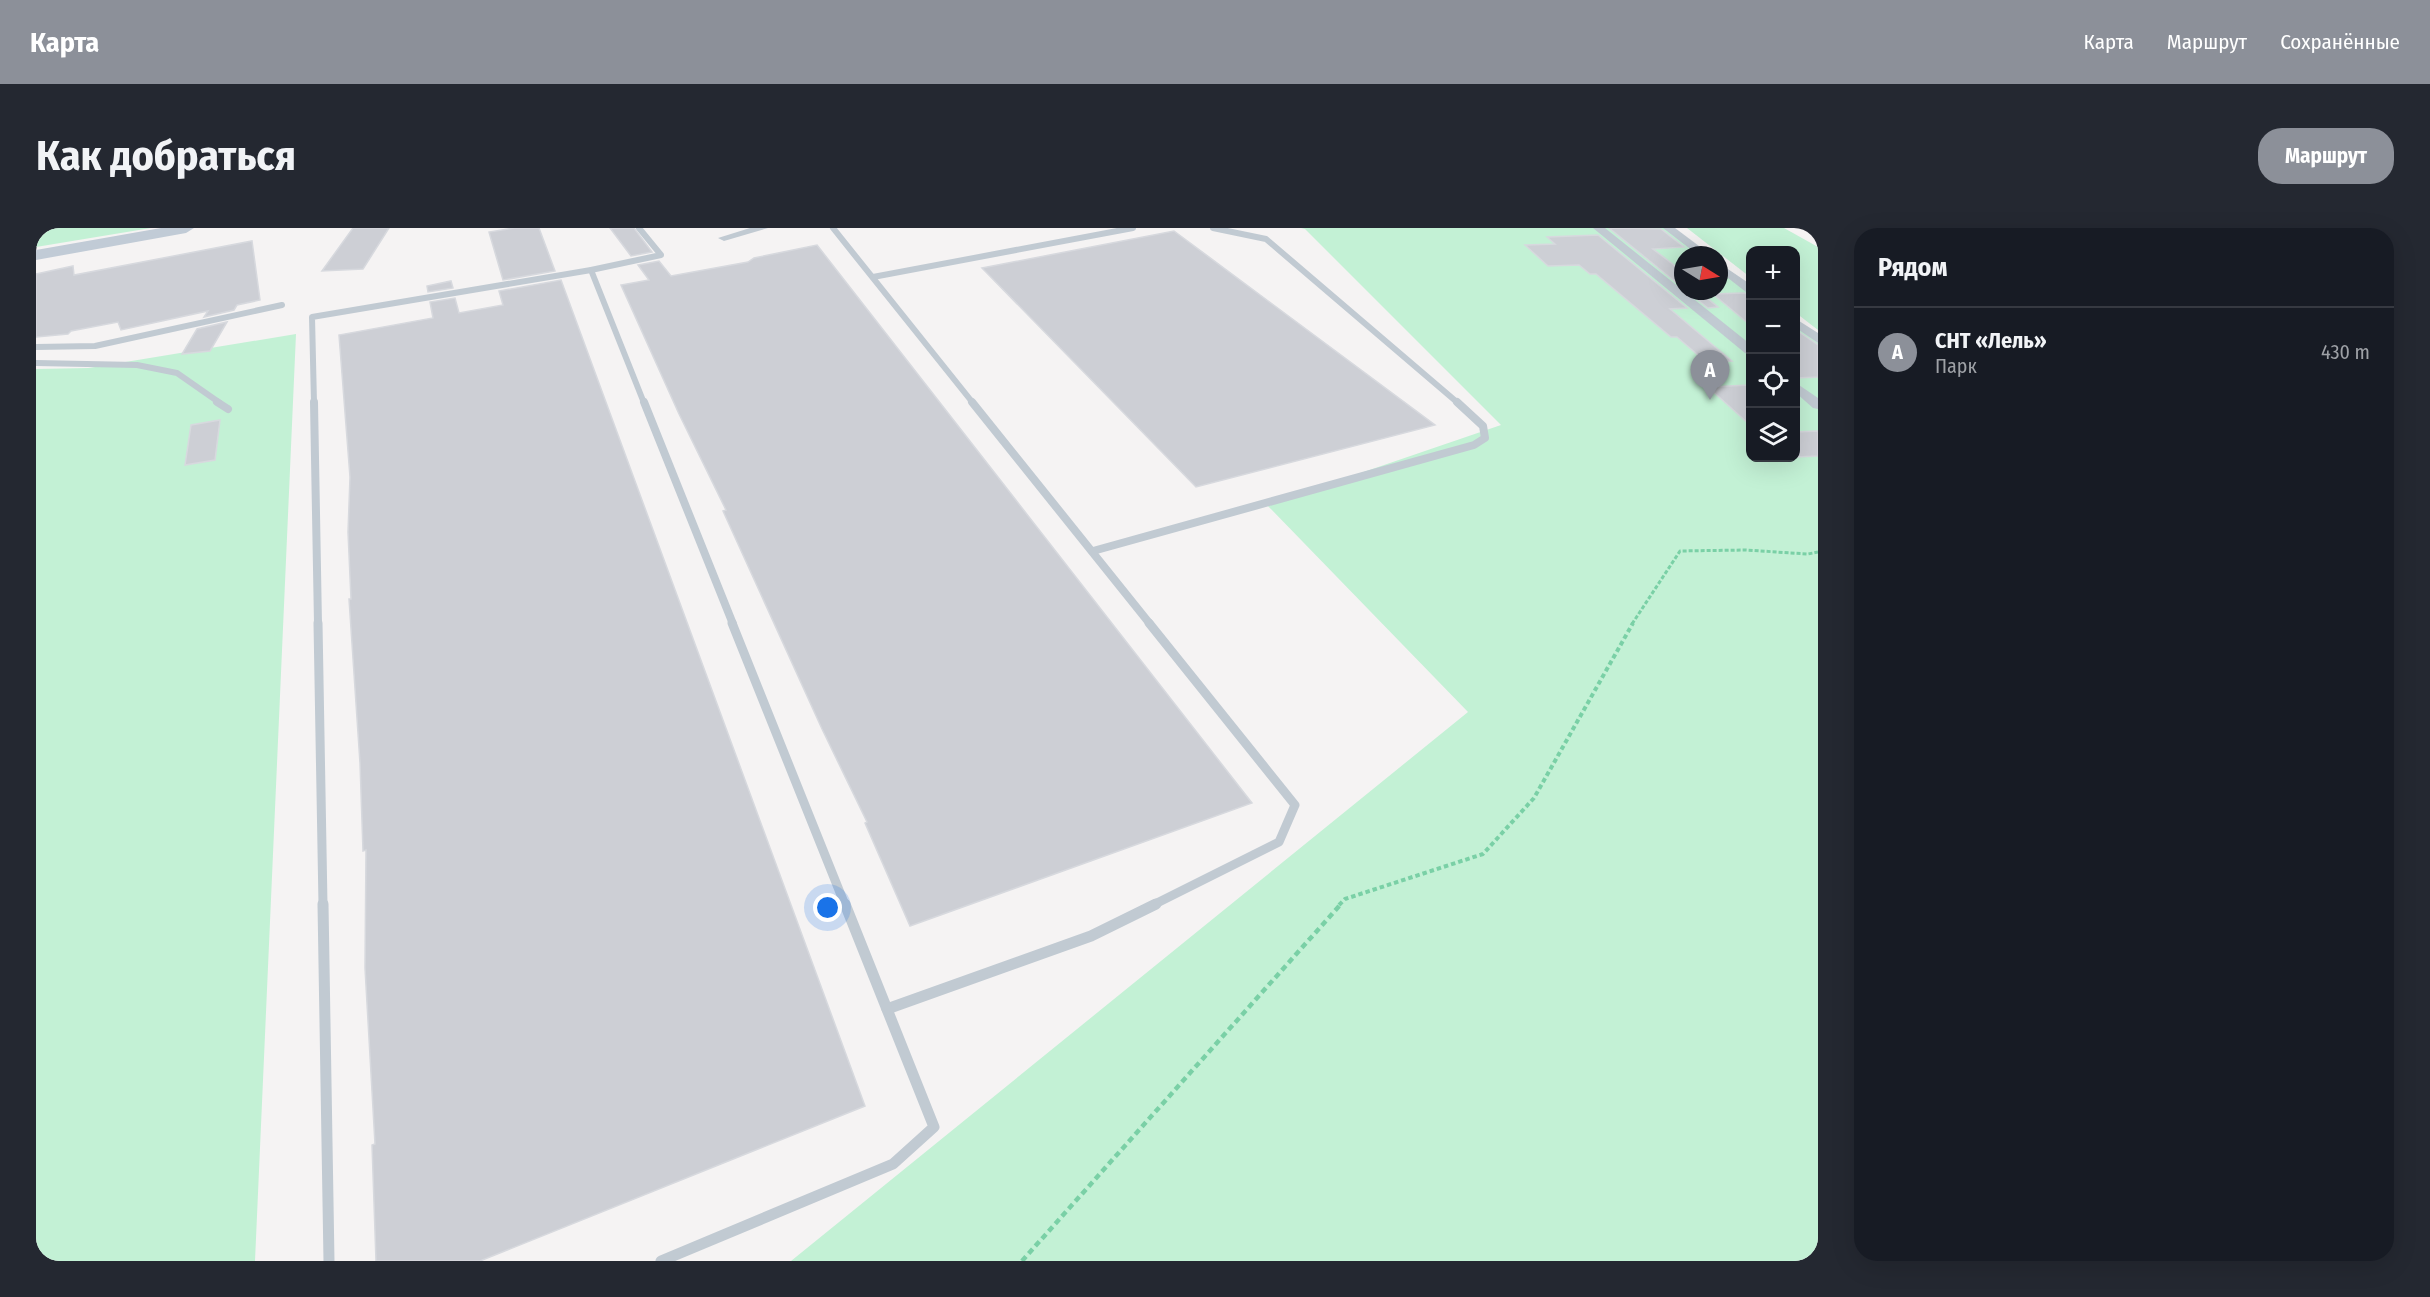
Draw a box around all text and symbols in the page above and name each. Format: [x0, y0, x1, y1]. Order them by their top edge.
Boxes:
text: Карта [30, 26, 99, 59]
text: Карта [2084, 29, 2134, 55]
text: Маршрут [2167, 29, 2247, 55]
text: Сохранённые [2280, 29, 2400, 55]
button: Маршрут [2258, 128, 2394, 184]
text: Как добраться [36, 131, 296, 181]
north arrow [1674, 246, 1728, 300]
map controls [1746, 246, 1800, 462]
button: + [1746, 246, 1800, 300]
text: Рядом [1878, 252, 1947, 283]
button: − [1746, 300, 1800, 354]
text: СНТ «Лель» [1935, 327, 2047, 354]
text: A [1892, 340, 1903, 364]
text: 430 m [2321, 340, 2370, 364]
pin: A [1690, 350, 1730, 400]
button: locate [1746, 354, 1800, 408]
text: Парк [1935, 354, 1977, 378]
button: layers [1746, 408, 1800, 462]
your location [813, 893, 842, 922]

